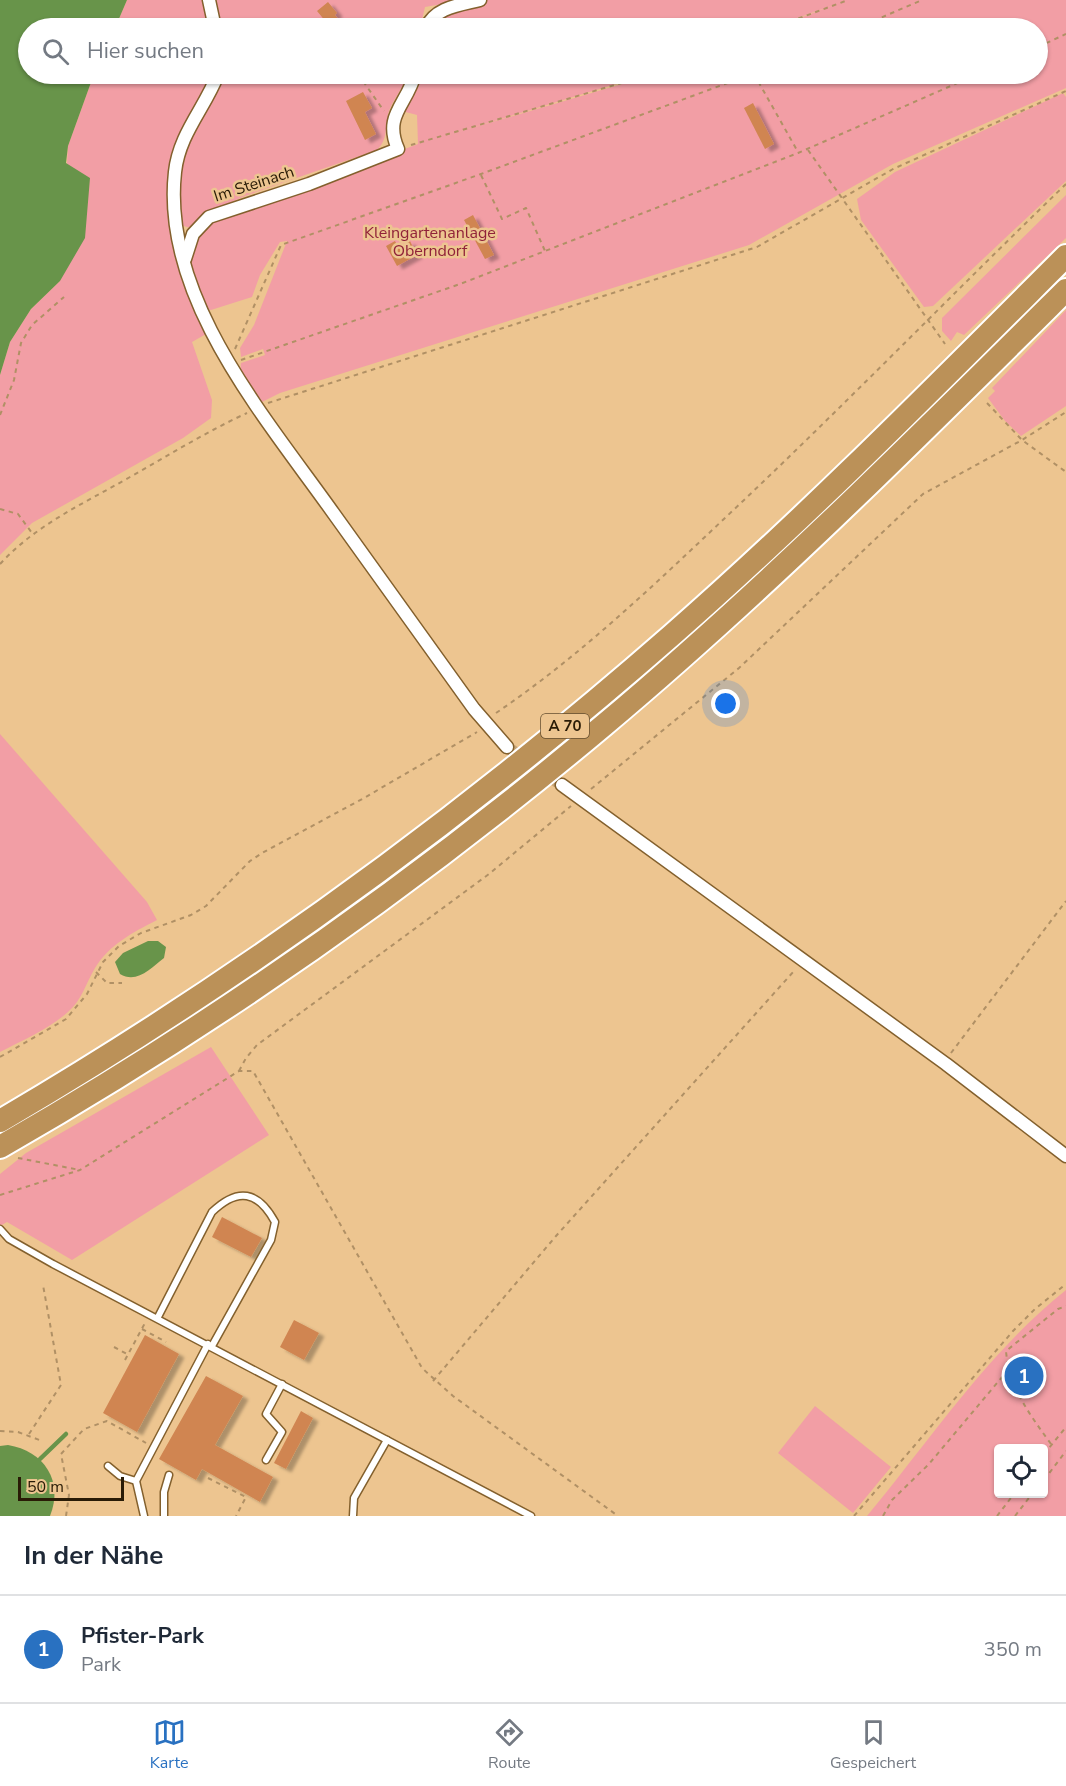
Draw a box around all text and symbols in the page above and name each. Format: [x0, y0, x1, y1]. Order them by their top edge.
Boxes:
search box [18, 18, 1048, 84]
icon: search [39, 35, 72, 68]
text: Hier suchen [87, 36, 204, 66]
street label: Im Steinach [211, 161, 297, 207]
park label: Kleingartenanlage Oberndorf [364, 222, 496, 262]
your location [711, 689, 740, 718]
road number: A 70 [541, 714, 589, 738]
pin: 1 [1004, 1354, 1044, 1398]
map controls [994, 1444, 1048, 1498]
button: locate [994, 1444, 1048, 1498]
scale bar [18, 1474, 124, 1502]
text: 50 m [27, 1476, 64, 1498]
text: In der Nähe [24, 1538, 163, 1573]
text: Pfister-Park [81, 1621, 204, 1651]
text: 1 [38, 1636, 50, 1663]
text: 350 m [984, 1636, 1042, 1663]
text: Park [81, 1651, 121, 1678]
tab: Karte [150, 1716, 188, 1774]
tab: Route [488, 1716, 530, 1774]
tab: Gespeichert [830, 1716, 916, 1774]

